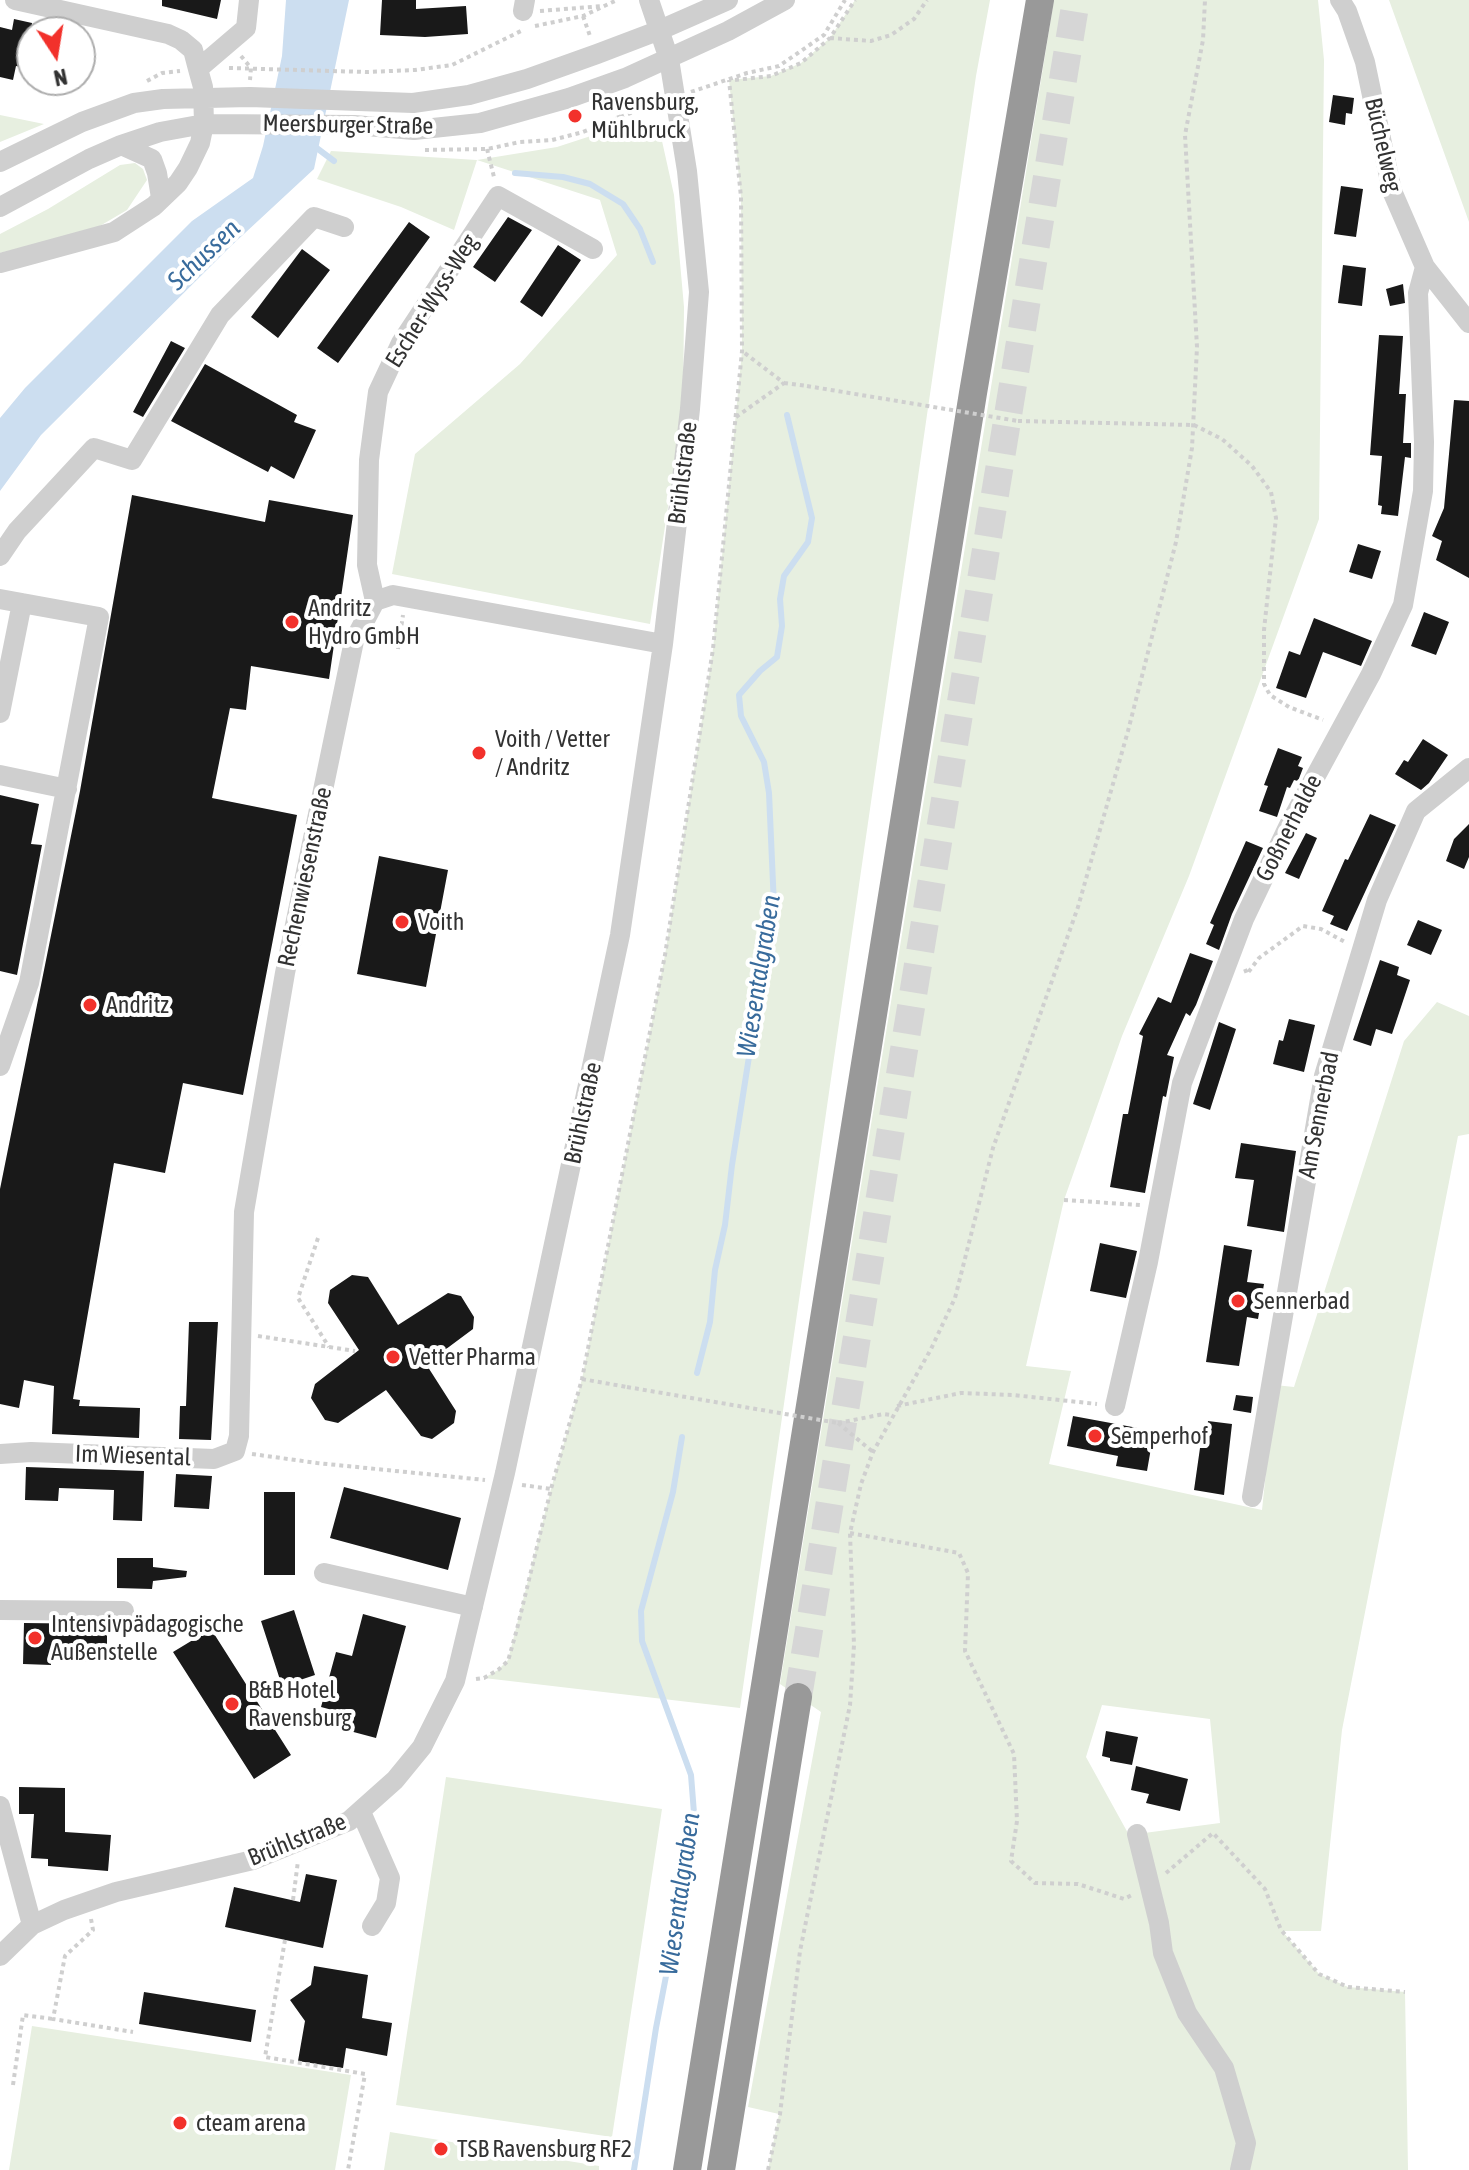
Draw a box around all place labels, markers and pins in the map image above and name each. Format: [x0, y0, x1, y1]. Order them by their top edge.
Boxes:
place label: Ravensburg, Mühlbruck [591, 88, 699, 144]
marker: Ravensburg, Mühlbruck [566, 107, 584, 125]
place label: Andritz Hydro GmbH [308, 594, 420, 650]
marker: Andritz Hydro GmbH [283, 613, 301, 631]
place label: Voith / Vetter / Andritz [495, 725, 610, 781]
marker: Voith / Vetter / Andritz [470, 744, 488, 762]
place label: Voith [418, 908, 464, 936]
marker: Voith [393, 913, 411, 931]
place label: Andritz [106, 991, 169, 1019]
marker: Andritz [81, 996, 99, 1014]
place label: Sennerbad [1254, 1287, 1350, 1315]
marker: Sennerbad [1229, 1292, 1247, 1310]
place label: Vetter Pharma [409, 1343, 536, 1371]
marker: Vetter Pharma [384, 1348, 402, 1366]
place label: Semperhof [1111, 1422, 1208, 1450]
marker: Semperhof [1086, 1427, 1104, 1445]
place label: Intensivpädagogische Außenstelle [51, 1610, 244, 1666]
marker: Intensivpädagogische Außenstelle [26, 1629, 44, 1647]
place label: B&B Hotel Ravensburg [248, 1676, 351, 1732]
marker: B&B Hotel Ravensburg [223, 1695, 241, 1713]
place label: cteam arena [196, 2109, 306, 2137]
marker: cteam arena [171, 2114, 189, 2132]
place label: TSB Ravensburg RF2 [457, 2135, 632, 2163]
marker: TSB Ravensburg RF2 [432, 2140, 450, 2158]

